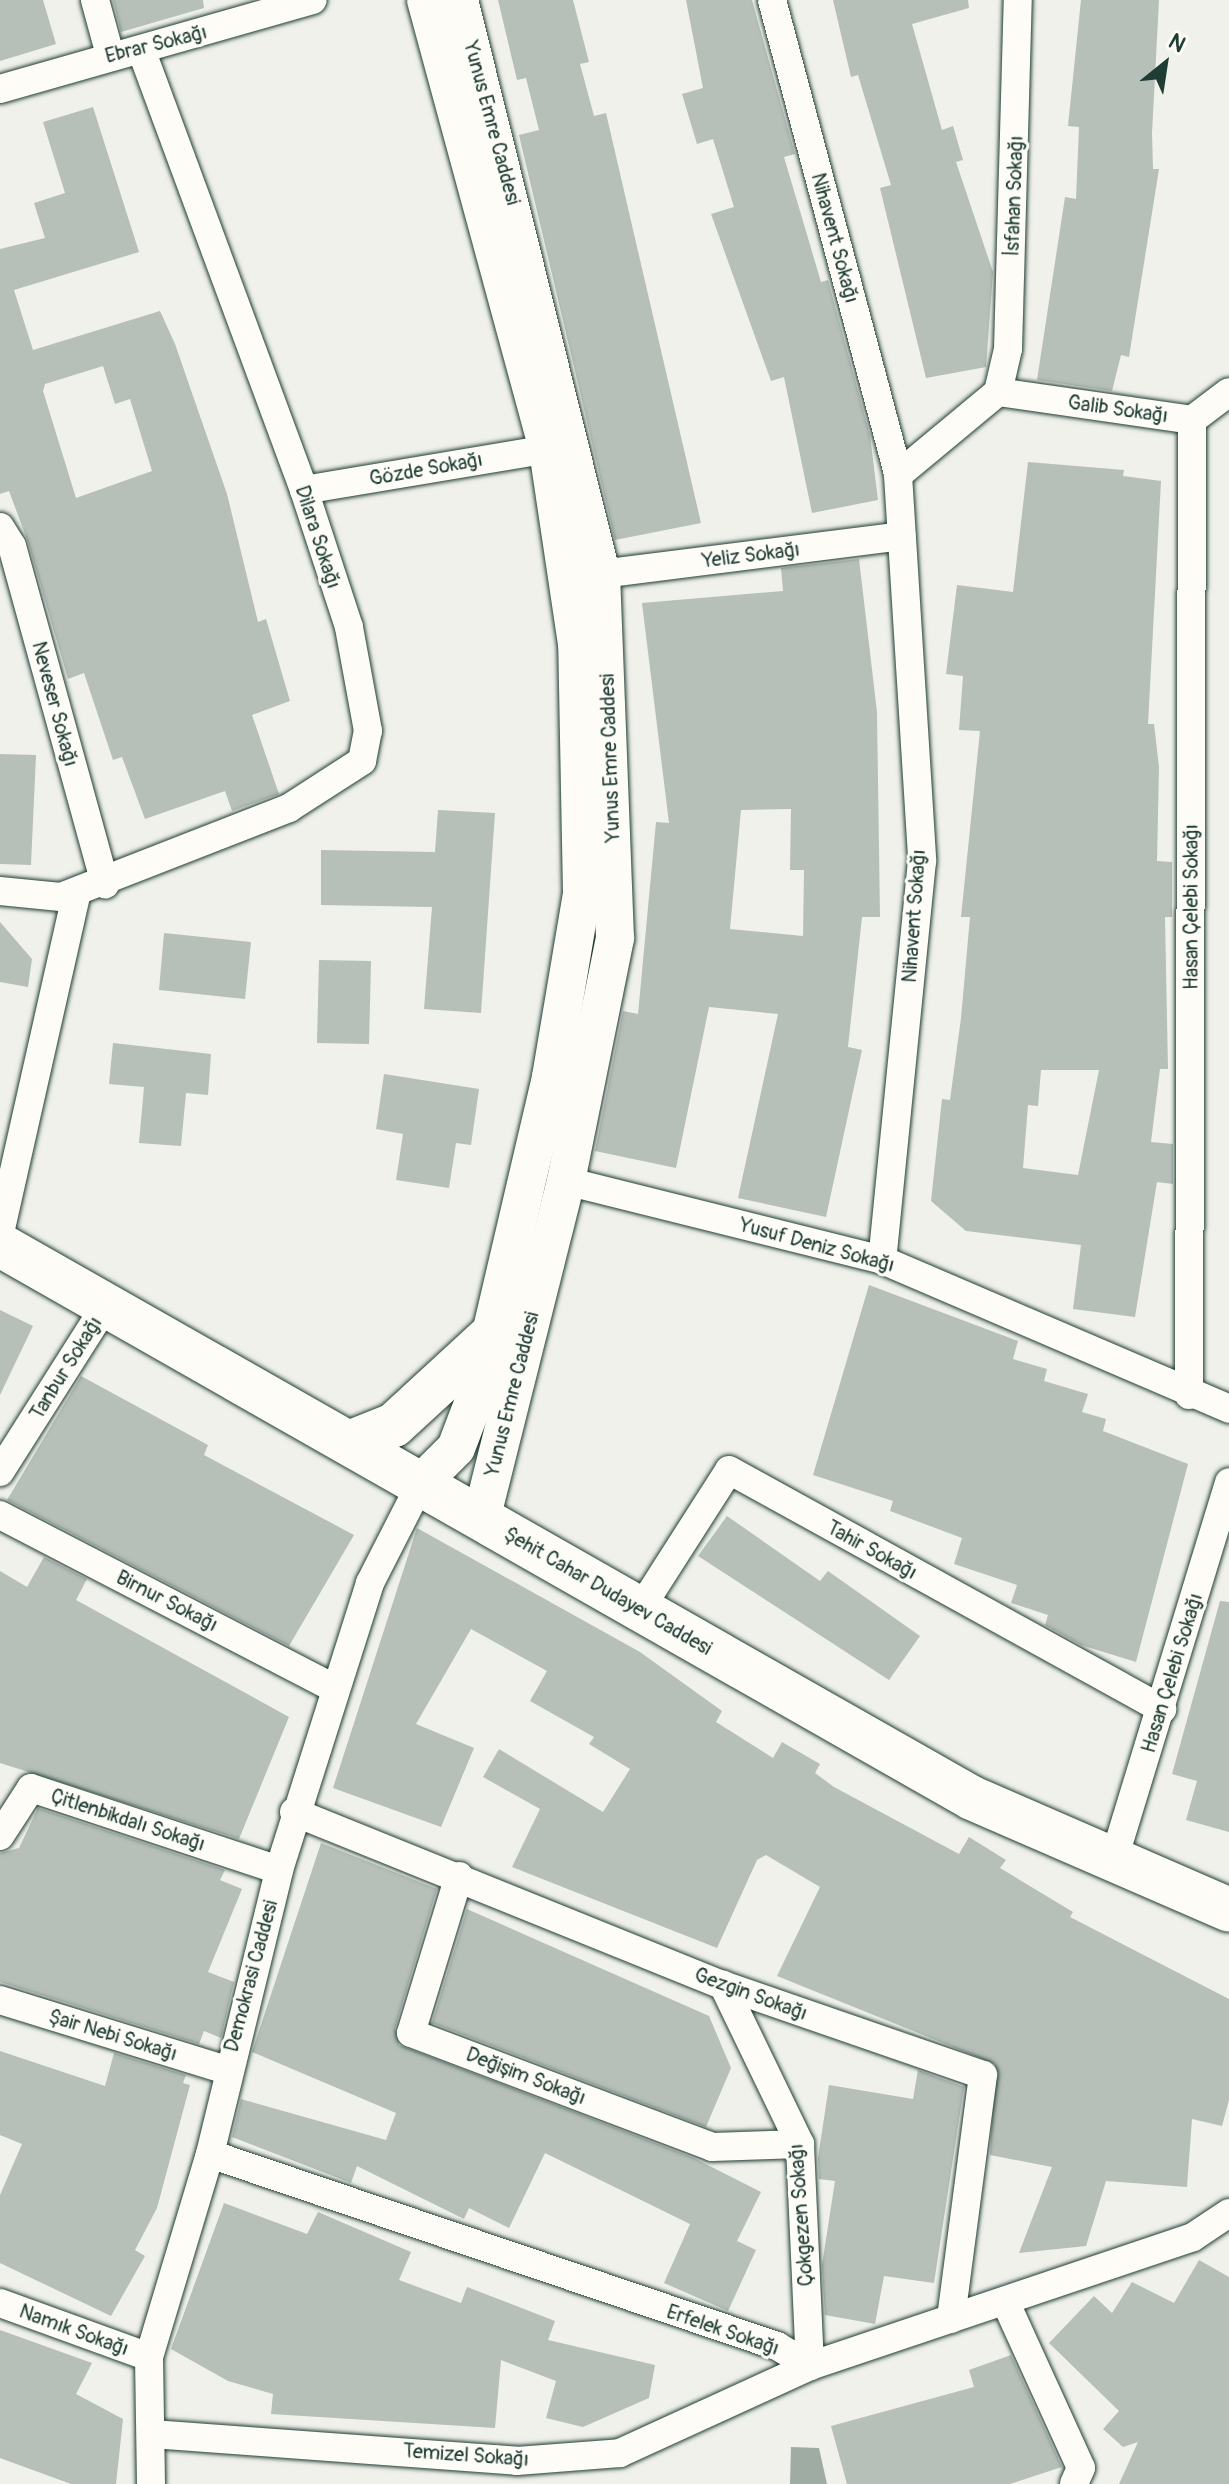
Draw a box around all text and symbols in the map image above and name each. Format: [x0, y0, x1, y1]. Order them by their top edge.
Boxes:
street label: Ebrar Sokağı [103, 20, 209, 68]
north arrow [1125, 24, 1205, 104]
text: N [1164, 27, 1190, 59]
street label: Yunus Emre Caddesi [459, 38, 525, 208]
street label: İsfahan Sokağı [1000, 135, 1028, 257]
street label: Nihavent Sokağı [806, 170, 864, 306]
street label: Galib Sokağı [1066, 390, 1170, 428]
street label: Gözde Sokağı [367, 447, 485, 491]
street label: Dilara Sokağı [290, 482, 346, 592]
street label: Yeliz Sokağı [701, 537, 801, 573]
street label: Neveser Sokağı [27, 639, 83, 769]
street label: Yunus Emre Caddesi [595, 673, 625, 843]
street label: Hasan Çelebi Sokağı [1179, 824, 1203, 990]
street label: Nihavent Sokağı [897, 849, 931, 983]
street label: Yusuf Deniz Sokağı [737, 1213, 897, 1277]
street label: Yunus Emre Caddesi [480, 1309, 544, 1479]
street label: Tanbur Sokağı [25, 1312, 107, 1424]
street label: Tahir Sokağı [823, 1515, 921, 1585]
street label: Şehit Cahar Dudayev Caddesi [500, 1522, 716, 1660]
street label: Birnur Sokağı [112, 1565, 222, 1637]
street label: Hasan Çelebi Sokağı [1136, 1590, 1208, 1756]
street label: Çitlenbikdalı Sokağı [48, 1784, 208, 1856]
street label: Demokrasi Caddesi [219, 1897, 283, 2055]
street label: Gezgin Sokağı [691, 1962, 811, 2026]
street label: Şair Nebi Sokağı [46, 2004, 180, 2066]
street label: Değişim Sokağı [463, 2042, 589, 2110]
street label: Çokgezen Sokağı [784, 2143, 818, 2287]
street label: Namık Sokağı [16, 2299, 132, 2361]
street label: Erfelek Sokağı [664, 2300, 782, 2360]
street label: Temizel Sokağı [402, 2439, 530, 2471]

